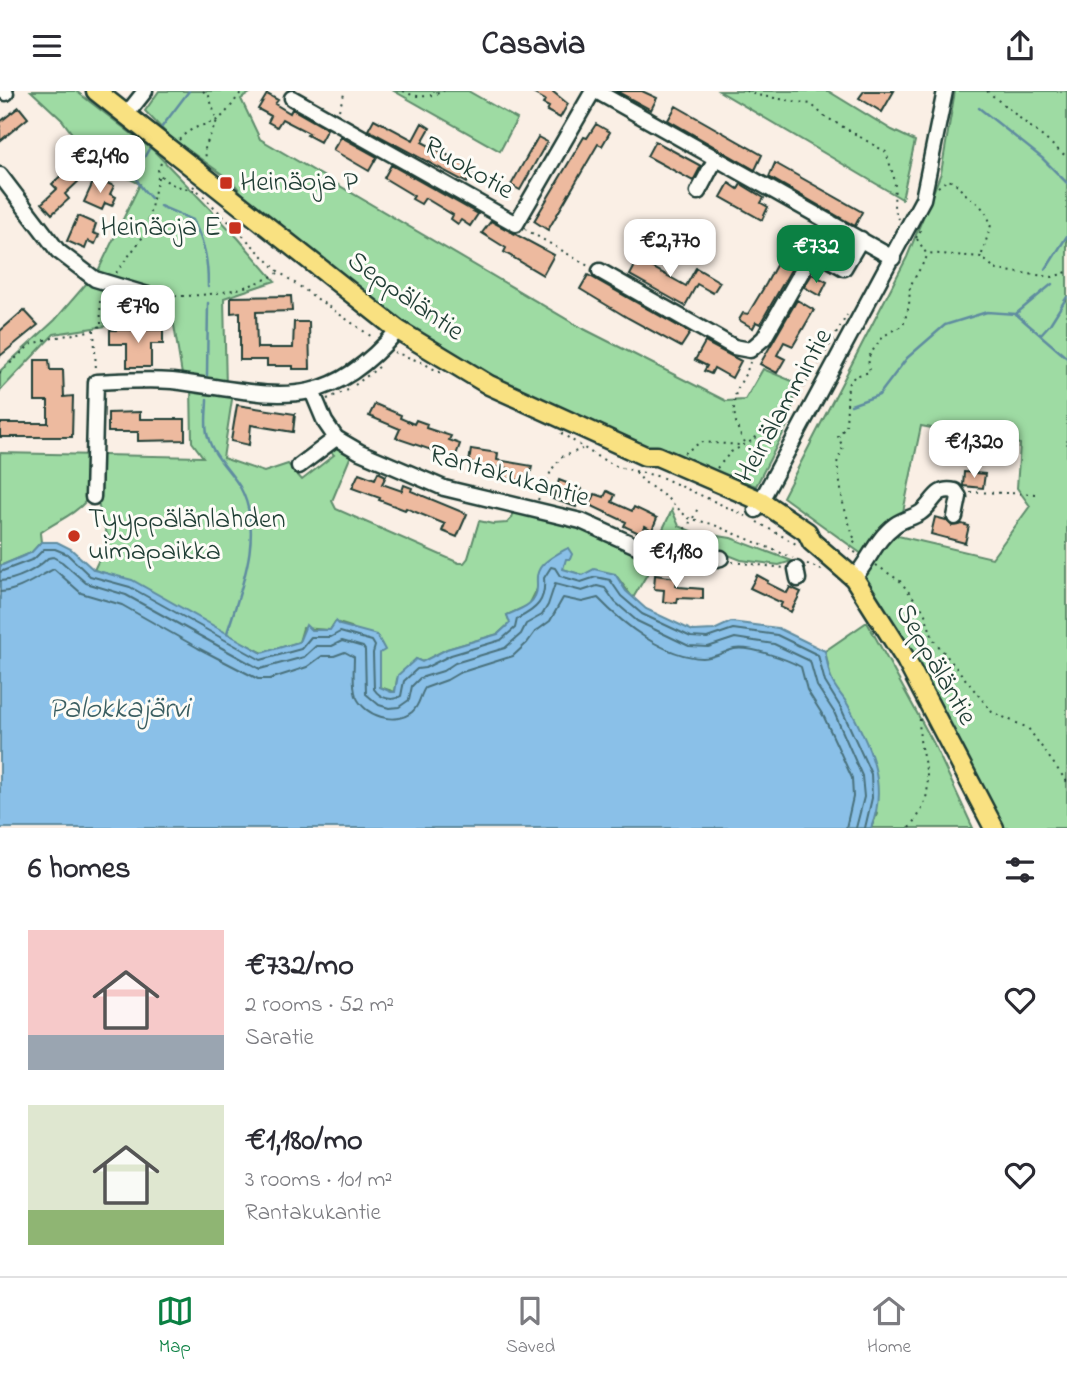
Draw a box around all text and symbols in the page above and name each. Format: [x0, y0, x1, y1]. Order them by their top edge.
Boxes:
text: Casavia [482, 22, 585, 69]
icon: menu [28, 27, 66, 65]
icon: share [1001, 27, 1039, 65]
street label: Ruokotie [415, 127, 521, 212]
pin: €2,490 [43, 135, 157, 195]
text: €2,490 [71, 141, 129, 174]
place label: Heinäoja P [240, 163, 359, 204]
marker: Heinäoja P [218, 175, 234, 191]
place label: Heinäoja E [100, 208, 221, 249]
pin: €2,770 [613, 219, 727, 279]
marker: Heinäoja E [227, 220, 243, 236]
text: €2,770 [640, 225, 700, 258]
pin: €732 [775, 225, 857, 285]
text: €732 [793, 231, 839, 264]
street label: Seppäläntie [338, 242, 472, 353]
pin: €790 [97, 285, 179, 345]
text: €790 [117, 291, 159, 324]
street label: Heinälammintie [726, 321, 845, 491]
pin: €1,320 [917, 421, 1031, 480]
text: €1,320 [945, 426, 1003, 459]
street label: Rantakukantie [424, 435, 595, 520]
place label: Tyyppälänlahden uimapaikka [88, 500, 285, 573]
marker: Tyyppälänlahden uimapaikka [66, 528, 82, 544]
pin: €1,180 [619, 531, 733, 590]
text: €1,180 [649, 536, 703, 569]
street label: Seppäläntie [884, 596, 987, 734]
water label: Palokkajärvi [48, 688, 192, 732]
text: 6 homes [28, 848, 131, 892]
icon: filters [1001, 851, 1039, 889]
text: €732/mo [245, 945, 354, 989]
icon: home [84, 958, 168, 1042]
icon: heart [1001, 981, 1039, 1019]
text: 2 rooms · 52 m² [245, 989, 394, 1022]
text: Saratie [245, 1022, 314, 1055]
text: €1,180/mo [245, 1120, 363, 1164]
icon: home [84, 1133, 168, 1217]
icon: heart [1001, 1156, 1039, 1194]
text: 3 rooms · 101 m² [245, 1164, 392, 1197]
text: Rantakukantie [245, 1197, 381, 1230]
tab: Map [156, 1292, 194, 1361]
tab: Saved [506, 1292, 555, 1361]
tab: Home [867, 1292, 911, 1361]

